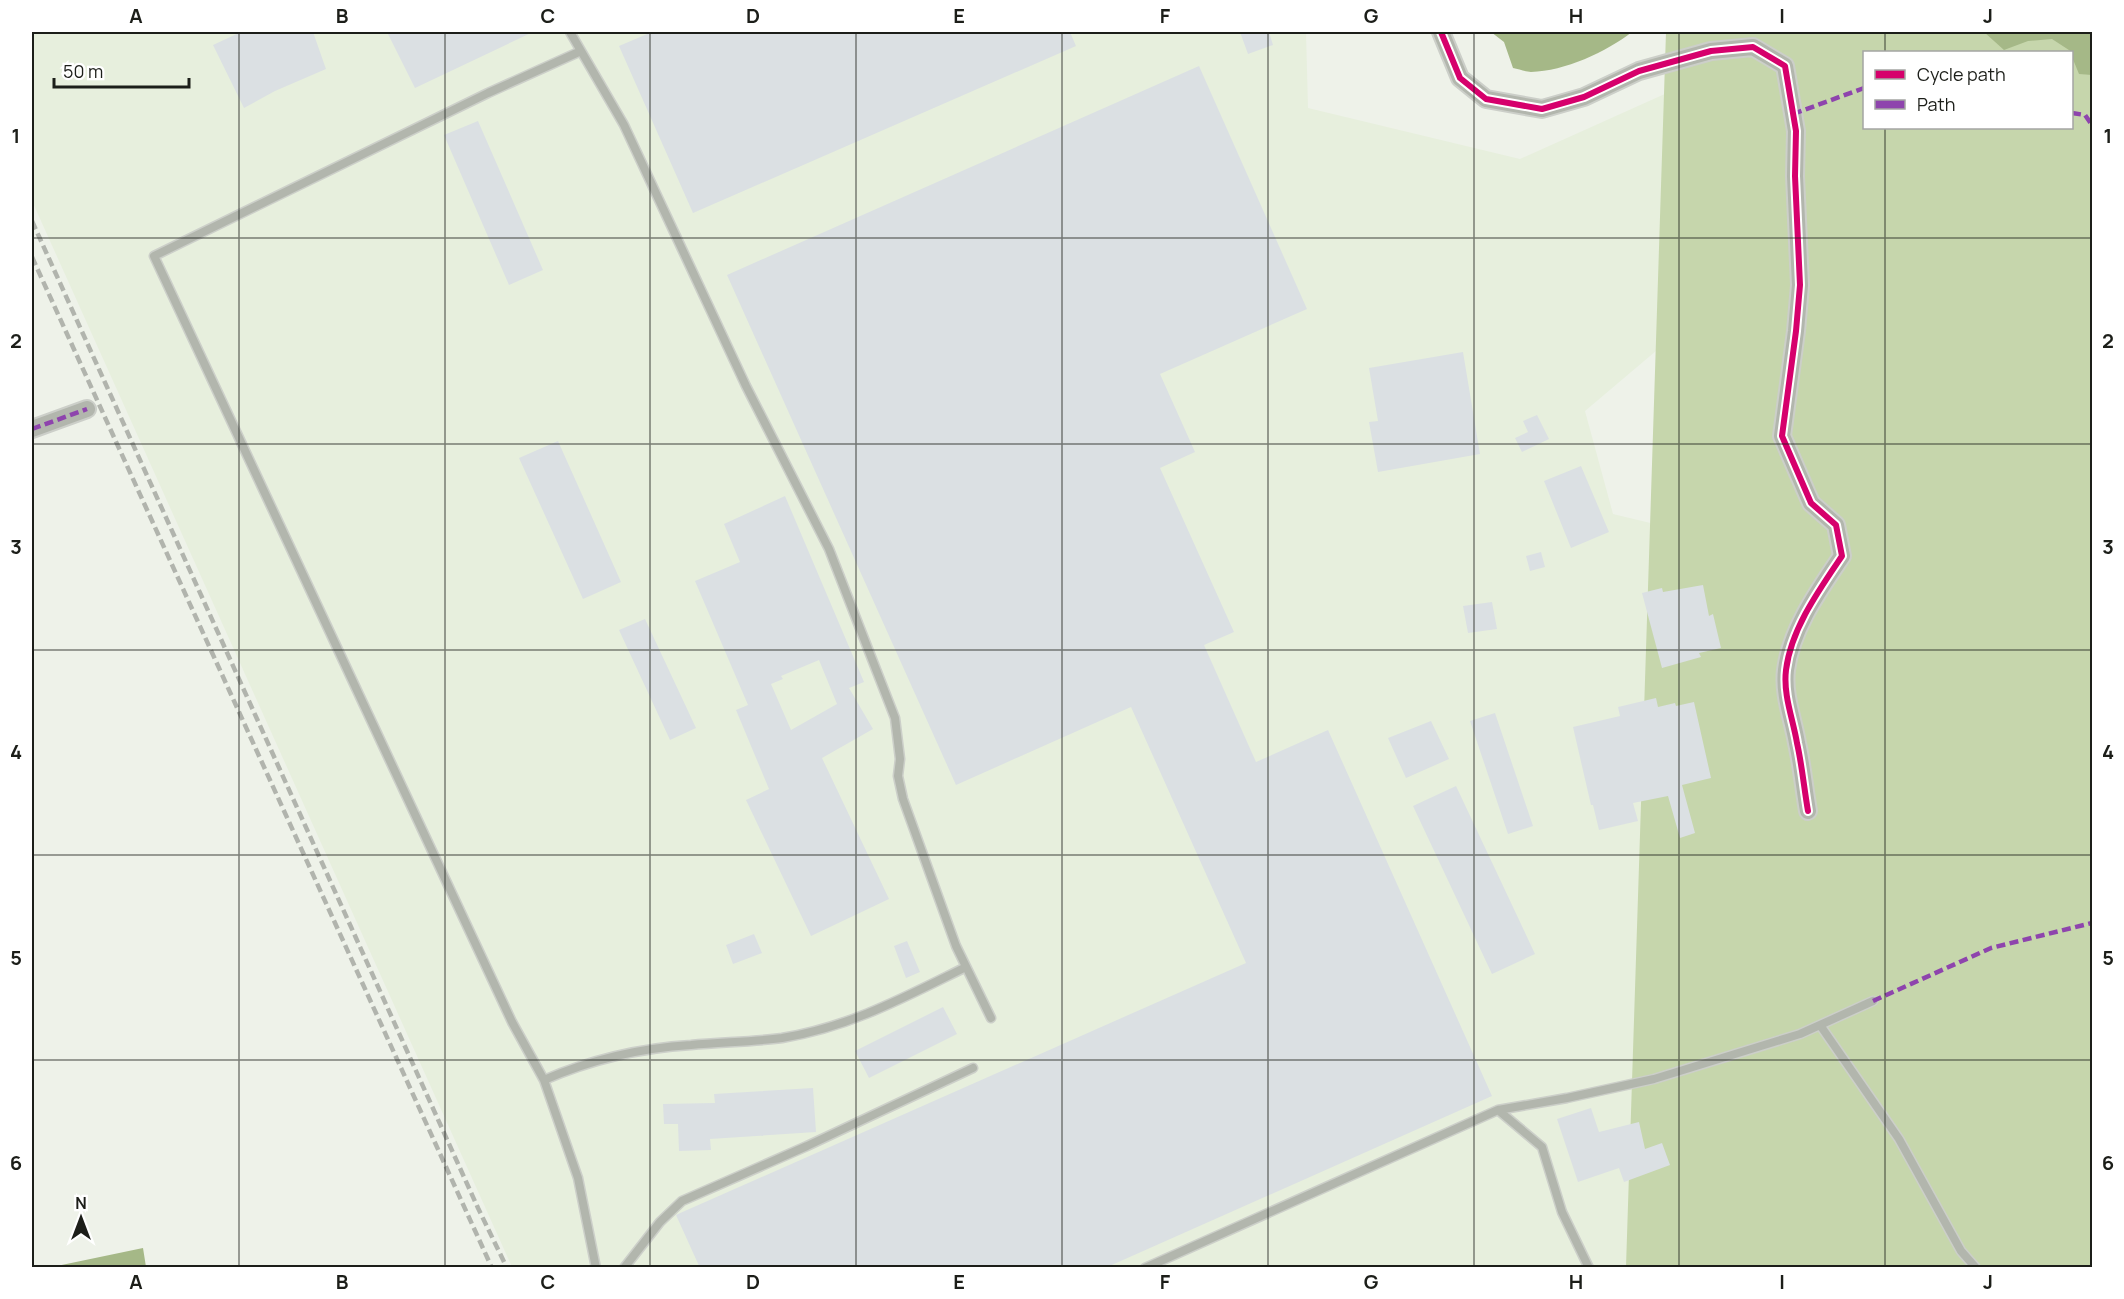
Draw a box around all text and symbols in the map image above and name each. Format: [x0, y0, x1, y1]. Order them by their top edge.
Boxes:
text: A [129, 2, 143, 29]
text: B [336, 2, 349, 29]
text: C [541, 2, 555, 29]
text: D [746, 2, 760, 29]
text: E [953, 2, 965, 29]
text: F [1160, 2, 1171, 29]
text: G [1364, 2, 1379, 29]
text: H [1569, 2, 1583, 29]
text: I [1779, 2, 1785, 29]
text: J [1983, 2, 1993, 29]
scale bar [54, 51, 189, 89]
legend [1863, 51, 2073, 129]
text: 50 m [63, 59, 103, 83]
text: Cycle path [1917, 62, 2006, 86]
text: Path [1917, 92, 1955, 116]
text: 1 [12, 122, 20, 149]
text: 1 [2104, 122, 2112, 149]
text: 2 [10, 327, 22, 354]
text: 2 [2102, 327, 2114, 354]
text: 3 [10, 533, 22, 560]
text: 3 [2102, 533, 2114, 560]
text: 4 [10, 738, 22, 765]
text: 4 [2102, 738, 2114, 765]
text: 5 [10, 944, 22, 971]
text: 5 [2102, 944, 2114, 971]
text: 6 [10, 1149, 22, 1176]
text: 6 [2102, 1149, 2114, 1176]
north arrow [51, 1188, 111, 1248]
text: N [75, 1192, 87, 1214]
text: A [129, 1268, 143, 1295]
text: B [336, 1268, 349, 1295]
text: C [541, 1268, 555, 1295]
text: D [746, 1268, 760, 1295]
text: E [953, 1268, 965, 1295]
text: F [1160, 1268, 1171, 1295]
text: G [1364, 1268, 1379, 1295]
text: H [1569, 1268, 1583, 1295]
text: I [1779, 1268, 1785, 1295]
text: J [1983, 1268, 1993, 1295]

